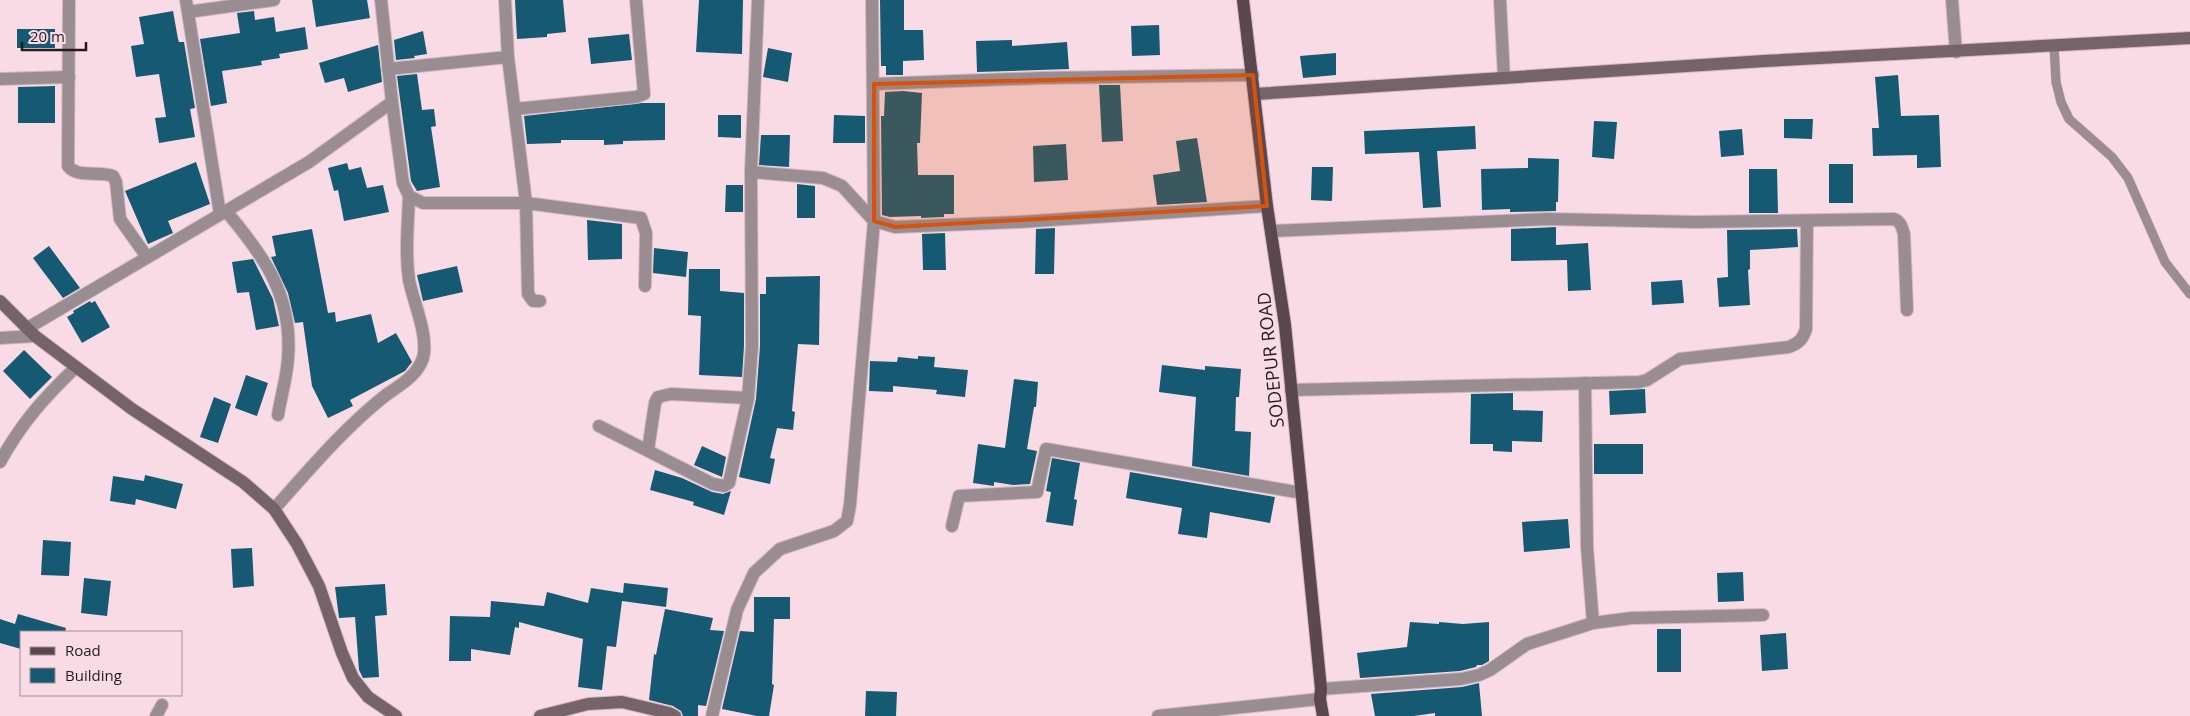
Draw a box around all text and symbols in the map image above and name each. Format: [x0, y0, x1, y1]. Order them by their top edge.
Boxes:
scale bar [22, 20, 86, 52]
text: 20 m [30, 26, 65, 46]
street label: SODEPUR ROAD [1251, 291, 1289, 429]
legend [20, 631, 182, 696]
text: Road [65, 640, 101, 660]
text: Building [65, 665, 122, 685]

